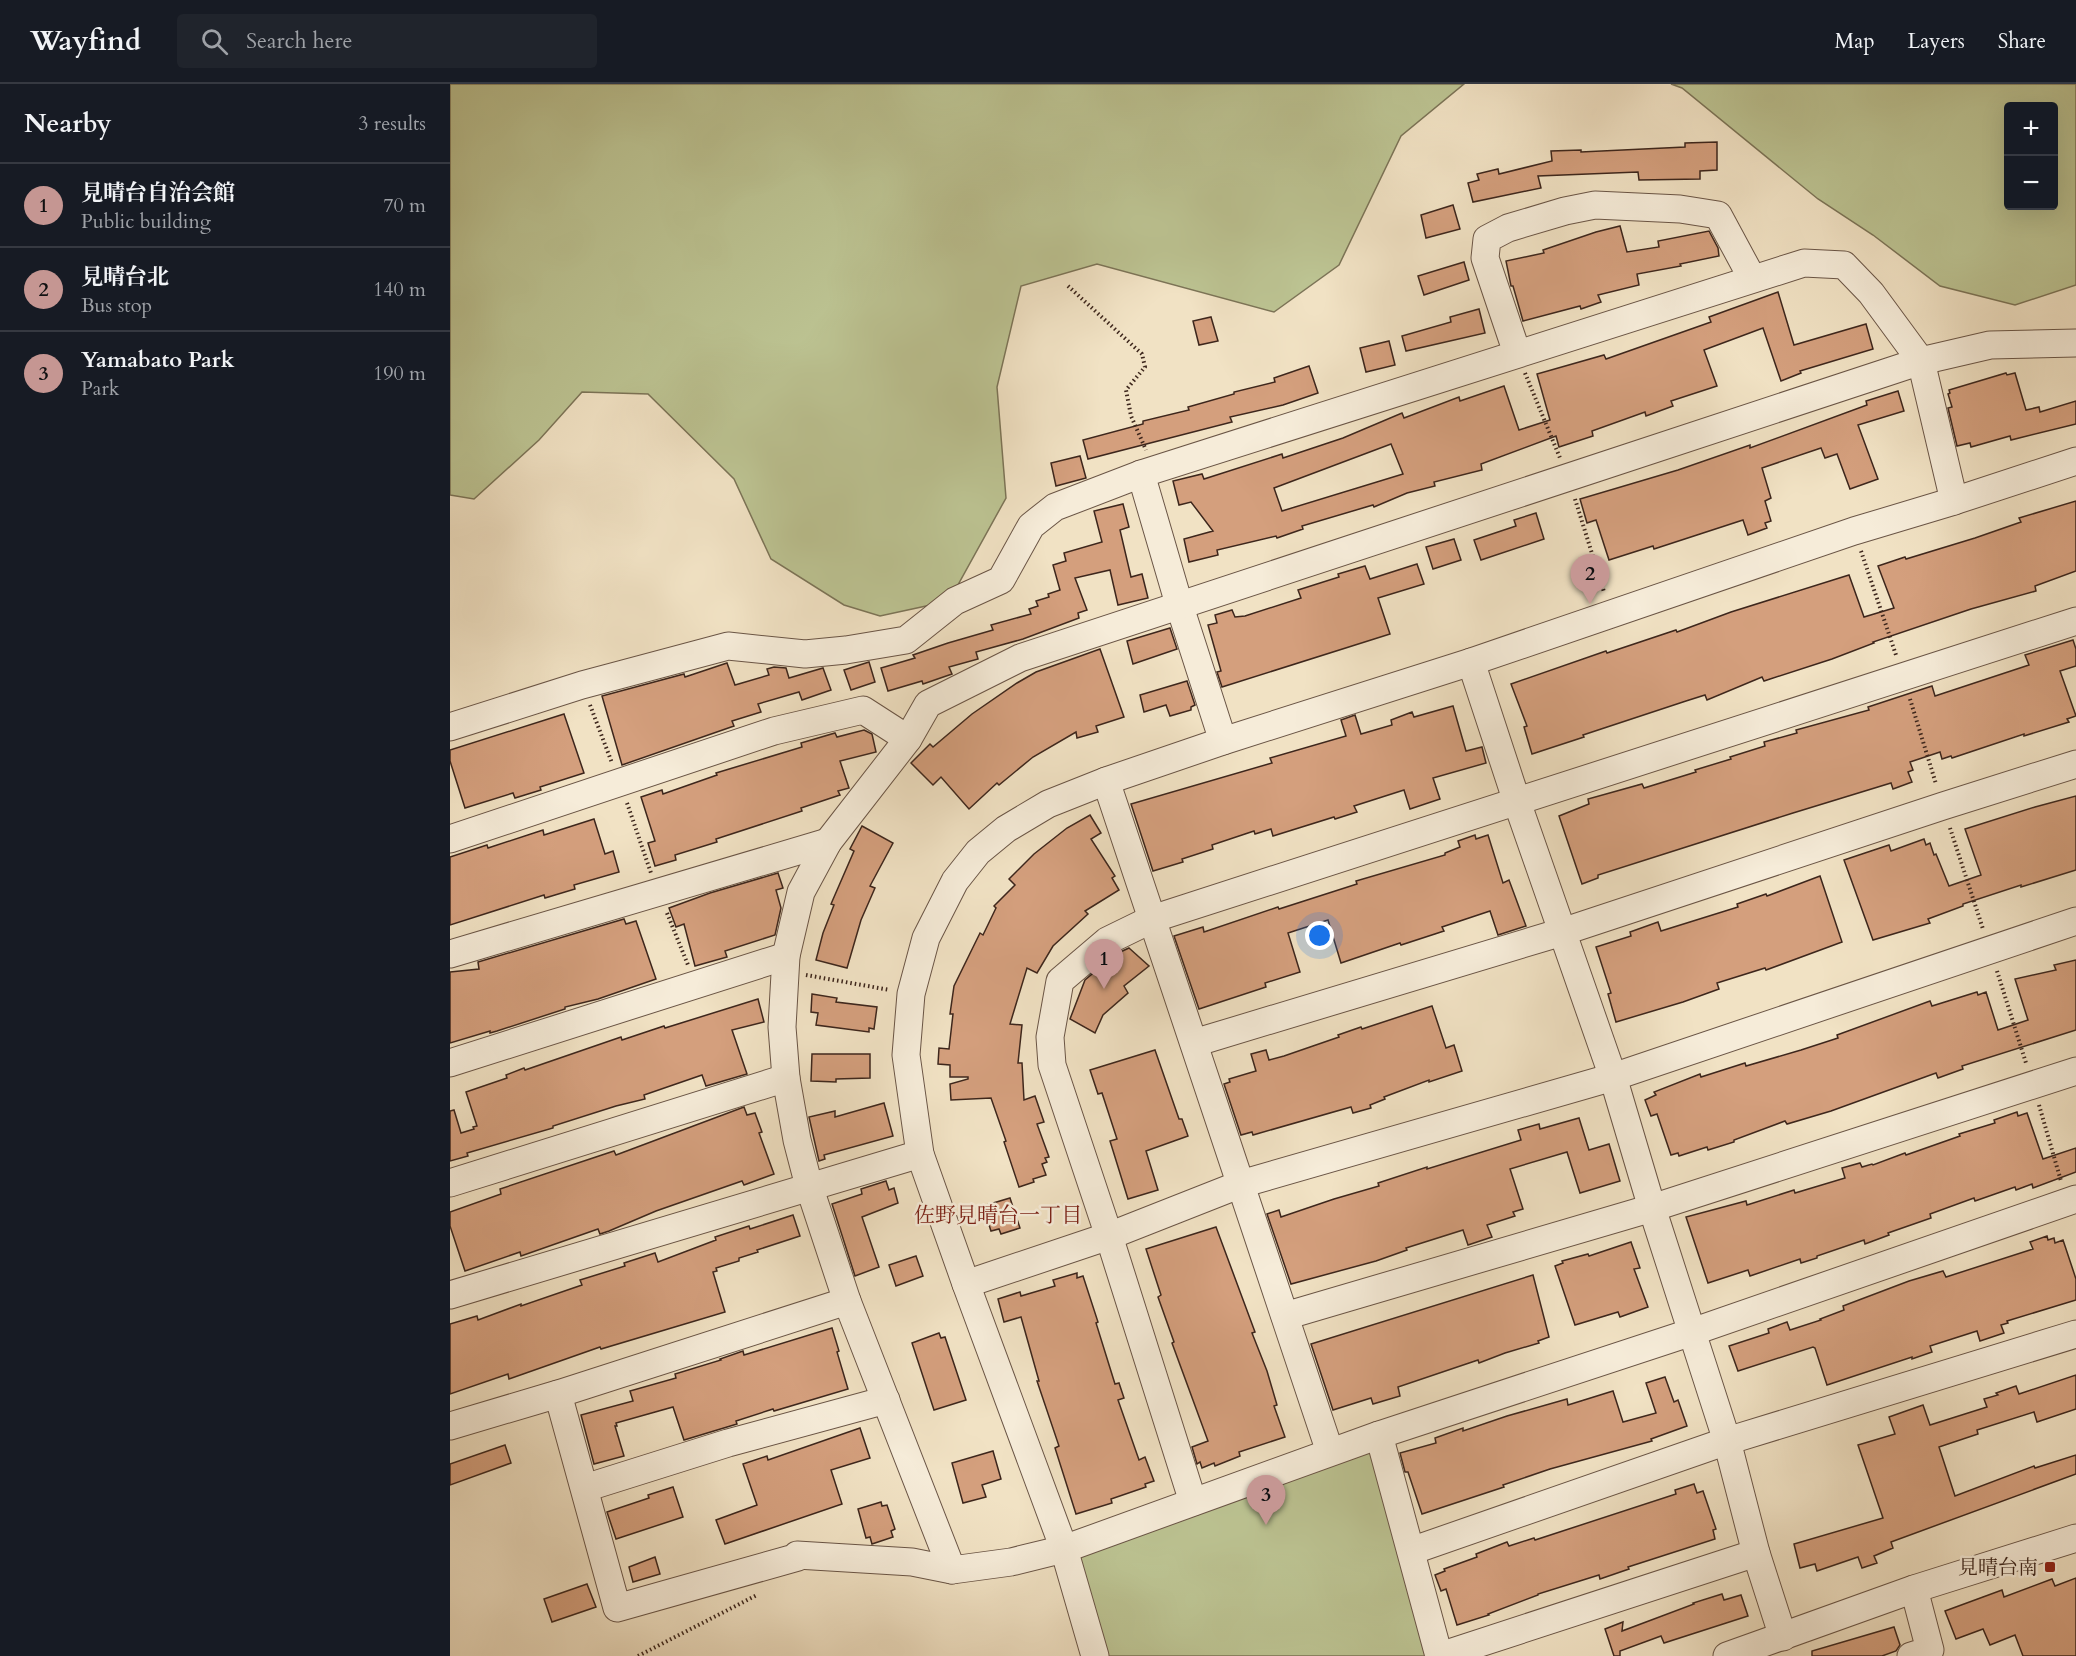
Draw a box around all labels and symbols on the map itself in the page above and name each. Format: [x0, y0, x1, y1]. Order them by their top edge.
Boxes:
pin: 2 [1570, 554, 1610, 604]
your location [1305, 921, 1334, 950]
pin: 1 [1084, 940, 1124, 989]
district label: 佐野見晴台一丁目 [914, 1201, 1082, 1230]
pin: 3 [1246, 1476, 1286, 1525]
place label: 見晴台南 [1958, 1554, 2038, 1581]
marker: 見晴台南 [2043, 1560, 2057, 1574]

